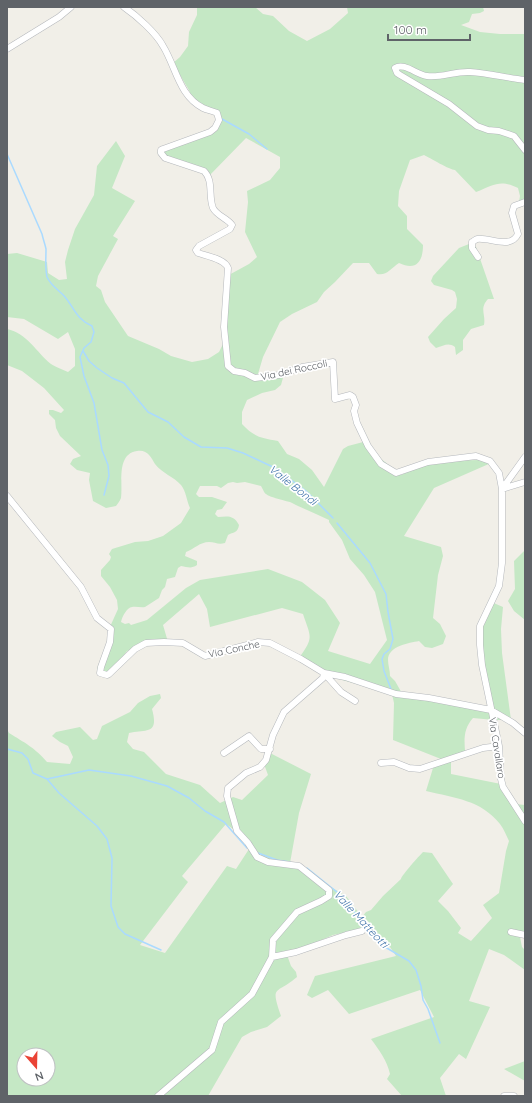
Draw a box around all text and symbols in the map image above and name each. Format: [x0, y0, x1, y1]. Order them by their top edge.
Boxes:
scale bar [388, 16, 470, 42]
text: 100 m [394, 22, 427, 37]
street label: Via dei Roccoli [260, 357, 328, 383]
water label: Valle Bondi [266, 462, 321, 509]
street label: Via Conche [207, 637, 261, 661]
street label: Via Cavallaro [486, 717, 508, 779]
water label: Valle Matteotti [331, 887, 392, 952]
north arrow [16, 1047, 56, 1087]
text: N [33, 1068, 46, 1084]

